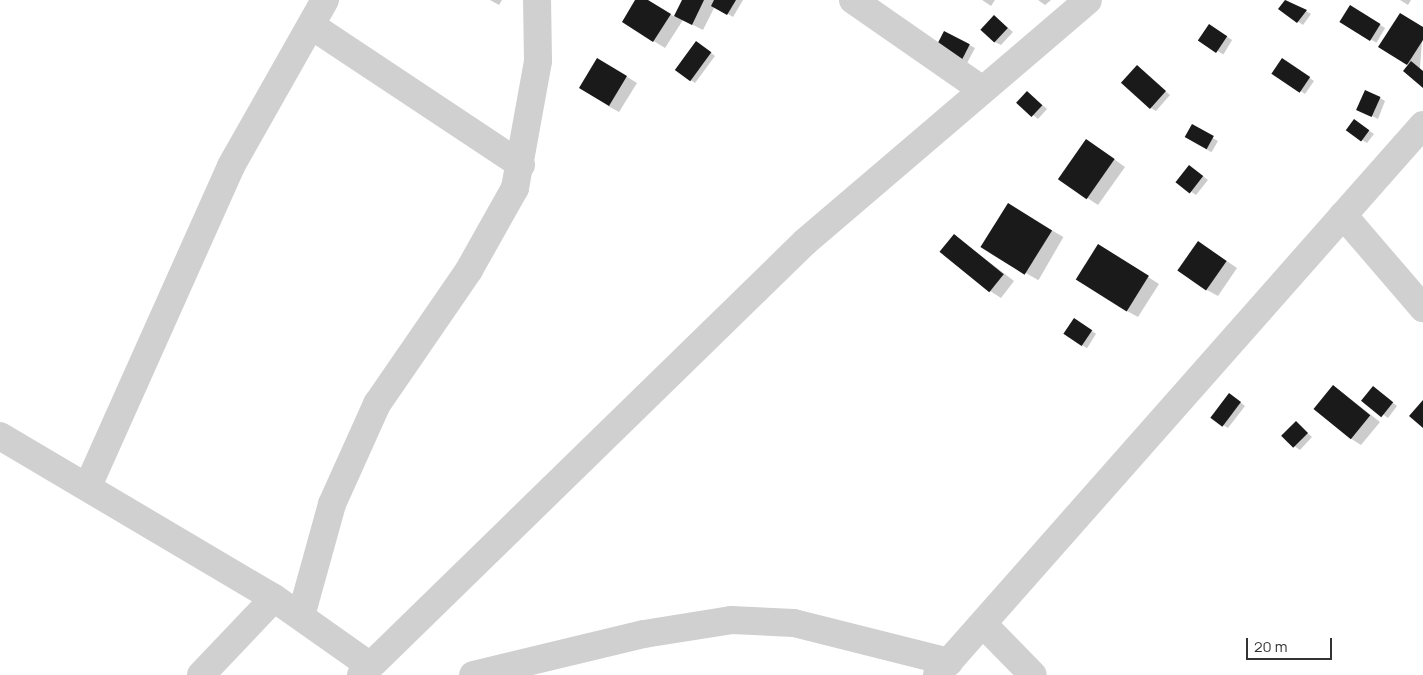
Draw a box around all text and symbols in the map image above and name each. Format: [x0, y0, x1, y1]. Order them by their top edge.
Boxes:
scale bar [1248, 628, 1334, 660]
text: 20 m [1254, 636, 1287, 657]

